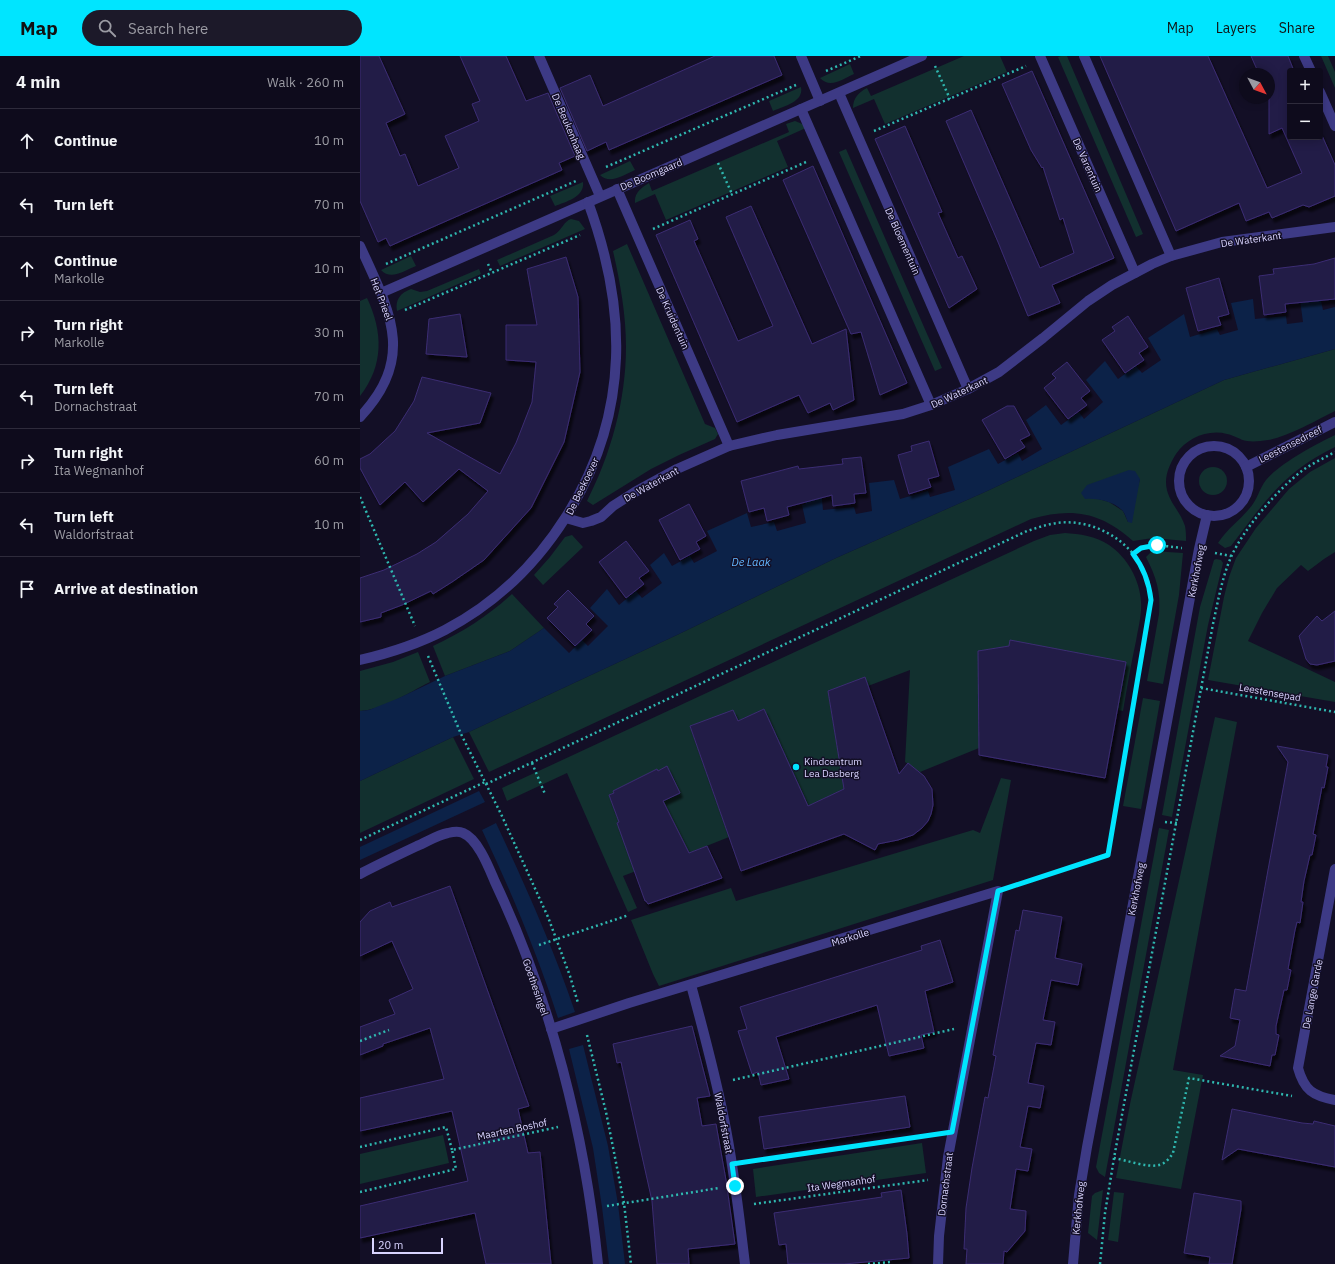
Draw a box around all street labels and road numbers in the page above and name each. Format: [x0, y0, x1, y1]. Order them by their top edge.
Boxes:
street label: De Beukenhaag [549, 91, 589, 162]
street label: De Varentuin [1070, 136, 1105, 194]
street label: De Boomgaard [618, 156, 684, 193]
street label: De Bloementuin [882, 206, 923, 277]
street label: De Waterkant [1220, 229, 1283, 250]
street label: Het Prieel [368, 276, 396, 322]
street label: De Kruidentuin [653, 285, 692, 351]
street label: De Waterkant [929, 373, 990, 411]
street label: Leestensedreef [1256, 423, 1325, 466]
street label: De Beekoever [563, 455, 602, 517]
street label: De Waterkant [621, 464, 682, 505]
street label: Kerkhofweg [1185, 543, 1208, 599]
street label: Leestensepad [1238, 681, 1302, 704]
street label: Kerkhofweg [1125, 861, 1148, 917]
street label: Markolle [830, 925, 871, 949]
street label: Goethesingel [520, 957, 551, 1018]
street label: De Lange Garde [1299, 958, 1326, 1030]
street label: Waldorfstraat [711, 1092, 736, 1155]
street label: Maarten Boshof [476, 1116, 549, 1143]
street label: Dornachstraat [935, 1151, 956, 1217]
street label: Ita Wegmanhof [806, 1172, 877, 1195]
street label: Kerkhofweg [1069, 1180, 1088, 1235]

